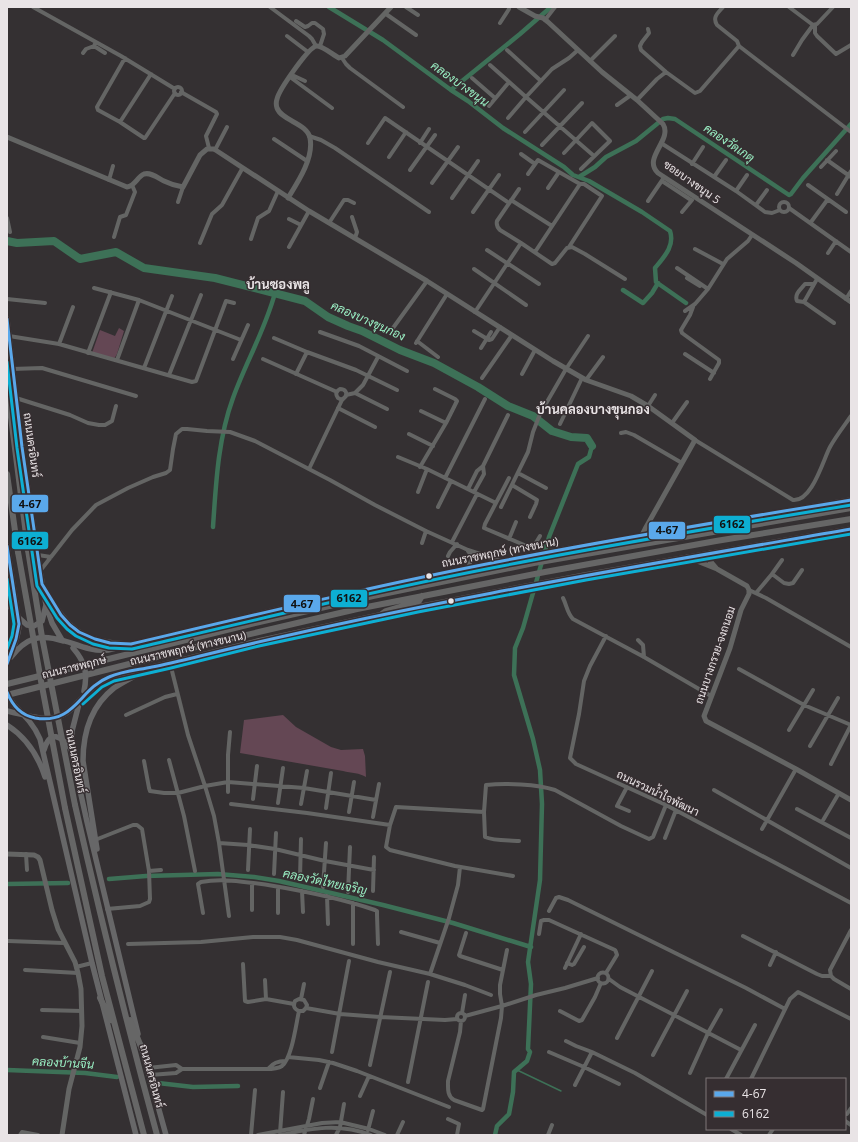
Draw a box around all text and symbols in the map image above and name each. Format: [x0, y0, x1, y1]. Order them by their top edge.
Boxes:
water label: คลองบางขนุน [427, 57, 493, 112]
water label: คลองวัดเกตุ [700, 119, 758, 167]
street label: ซอยบางขนุน 5 [660, 156, 724, 208]
district label: บ้านซองพลู [246, 275, 310, 295]
water label: คลองบางขุนกอง [328, 297, 409, 346]
district label: บ้านคลองบางขุนกอง [536, 400, 650, 420]
street label: ถนนนครอินทร์ [21, 412, 44, 478]
line badge: 4-67 [11, 494, 49, 513]
text: 4-67 [19, 496, 41, 511]
line badge: 6162 [713, 515, 751, 534]
text: 6162 [719, 516, 745, 531]
line badge: 4-67 [648, 521, 686, 540]
text: 4-67 [656, 522, 678, 537]
line badge: 6162 [11, 531, 49, 550]
text: 6162 [17, 533, 43, 548]
street label: ถนนราชพฤกษ์ (ทางขนาน) [440, 533, 560, 570]
unlabelled marker [424, 571, 434, 581]
line badge: 6162 [330, 589, 368, 608]
text: 6162 [336, 590, 362, 605]
line badge: 4-67 [283, 594, 321, 613]
text: 4-67 [291, 596, 313, 611]
unlabelled marker [446, 596, 456, 606]
street label: ถนนบางกรวย-จงถนอม [691, 604, 738, 706]
street label: ถนนราชพฤกษ์ (ทางขนาน) [128, 627, 247, 668]
street label: ถนนราชพฤกษ์ [40, 651, 108, 682]
street label: ถนนนครอินทร์ [63, 727, 90, 794]
street label: ถนนรวมน้ำใจพัฒนา [614, 763, 703, 819]
water label: คลองวัดไทยเจริญ [282, 864, 369, 899]
street label: ถนนนครอินทร์ [137, 1042, 168, 1109]
water label: คลองบ้านจีน [32, 1052, 95, 1073]
legend [706, 1078, 846, 1130]
text: 4-67 [742, 1085, 767, 1102]
text: 6162 [742, 1105, 770, 1122]

